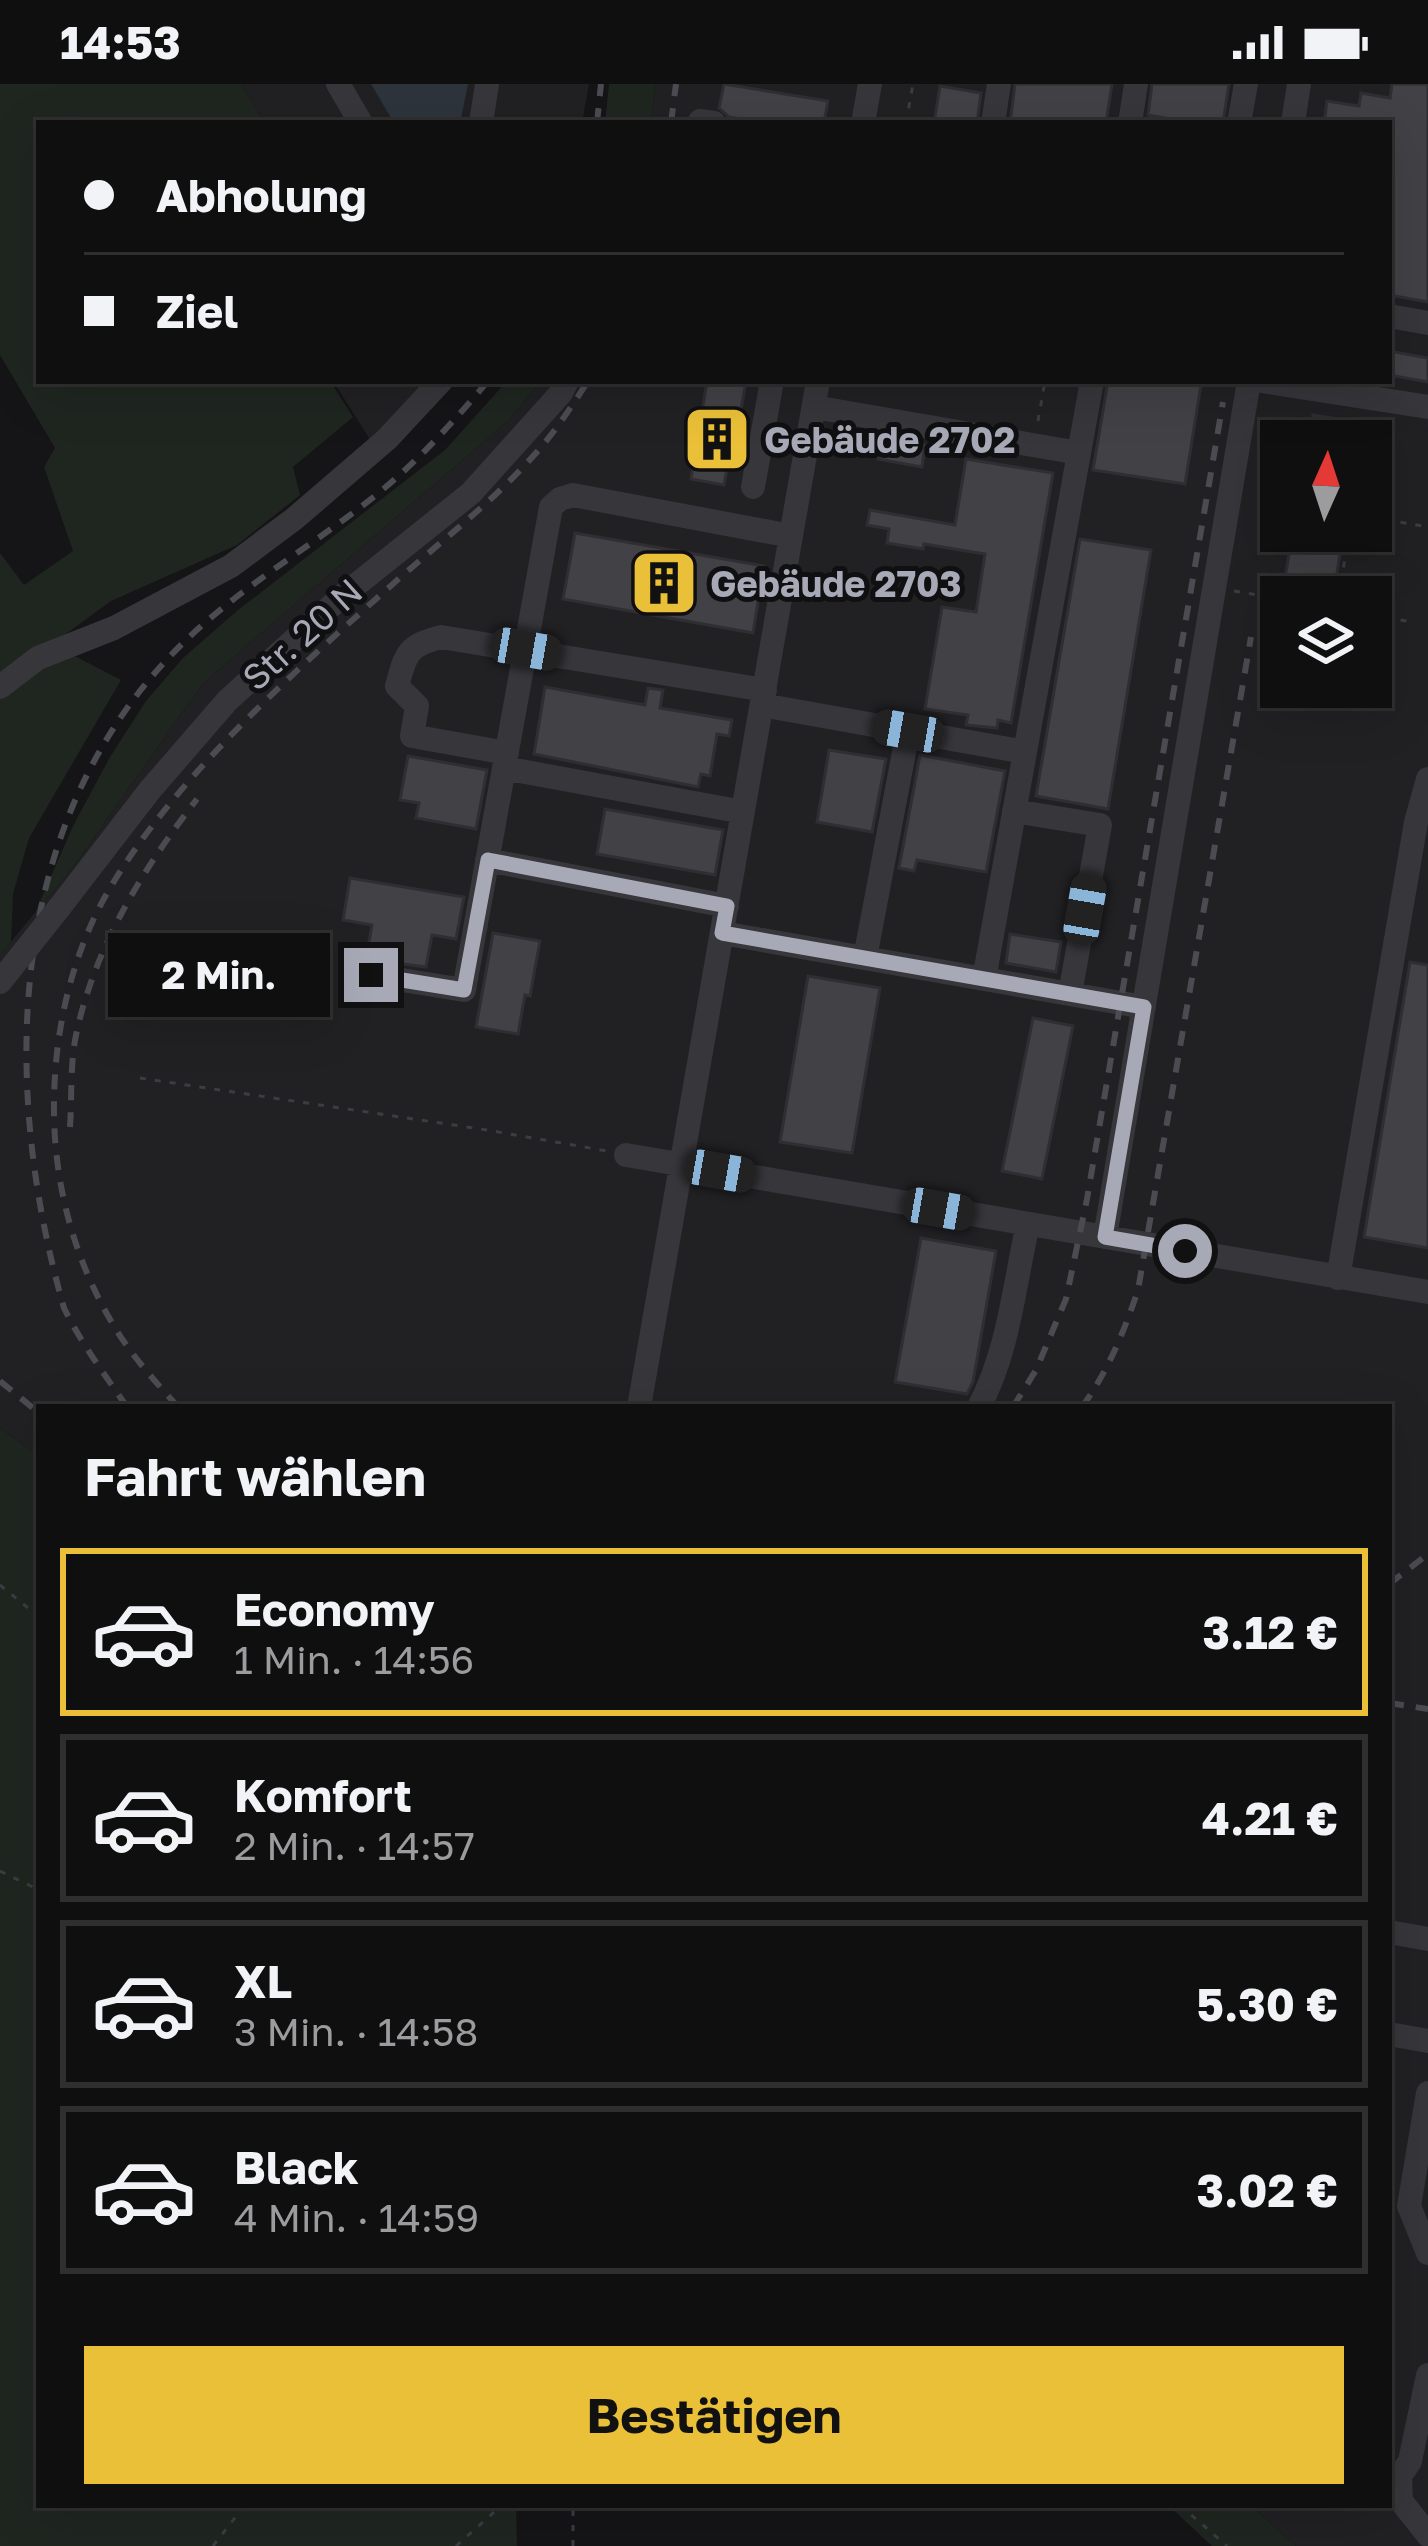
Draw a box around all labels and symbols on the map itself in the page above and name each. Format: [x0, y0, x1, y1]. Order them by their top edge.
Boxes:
building icon: Gebäude 2702 [682, 404, 752, 474]
place label: Gebäude 2702 [764, 418, 1015, 461]
north arrow [1260, 420, 1392, 552]
building icon: Gebäude 2703 [629, 548, 699, 618]
place label: Gebäude 2703 [710, 562, 961, 605]
street label: Str. 20 N [233, 569, 371, 699]
car [487, 625, 565, 673]
car [869, 707, 947, 755]
car [1061, 870, 1109, 948]
callout: 2 Min. [107, 933, 329, 1017]
route end [344, 948, 398, 1002]
car [681, 1147, 759, 1195]
car [900, 1185, 978, 1233]
route start [1158, 1224, 1212, 1278]

